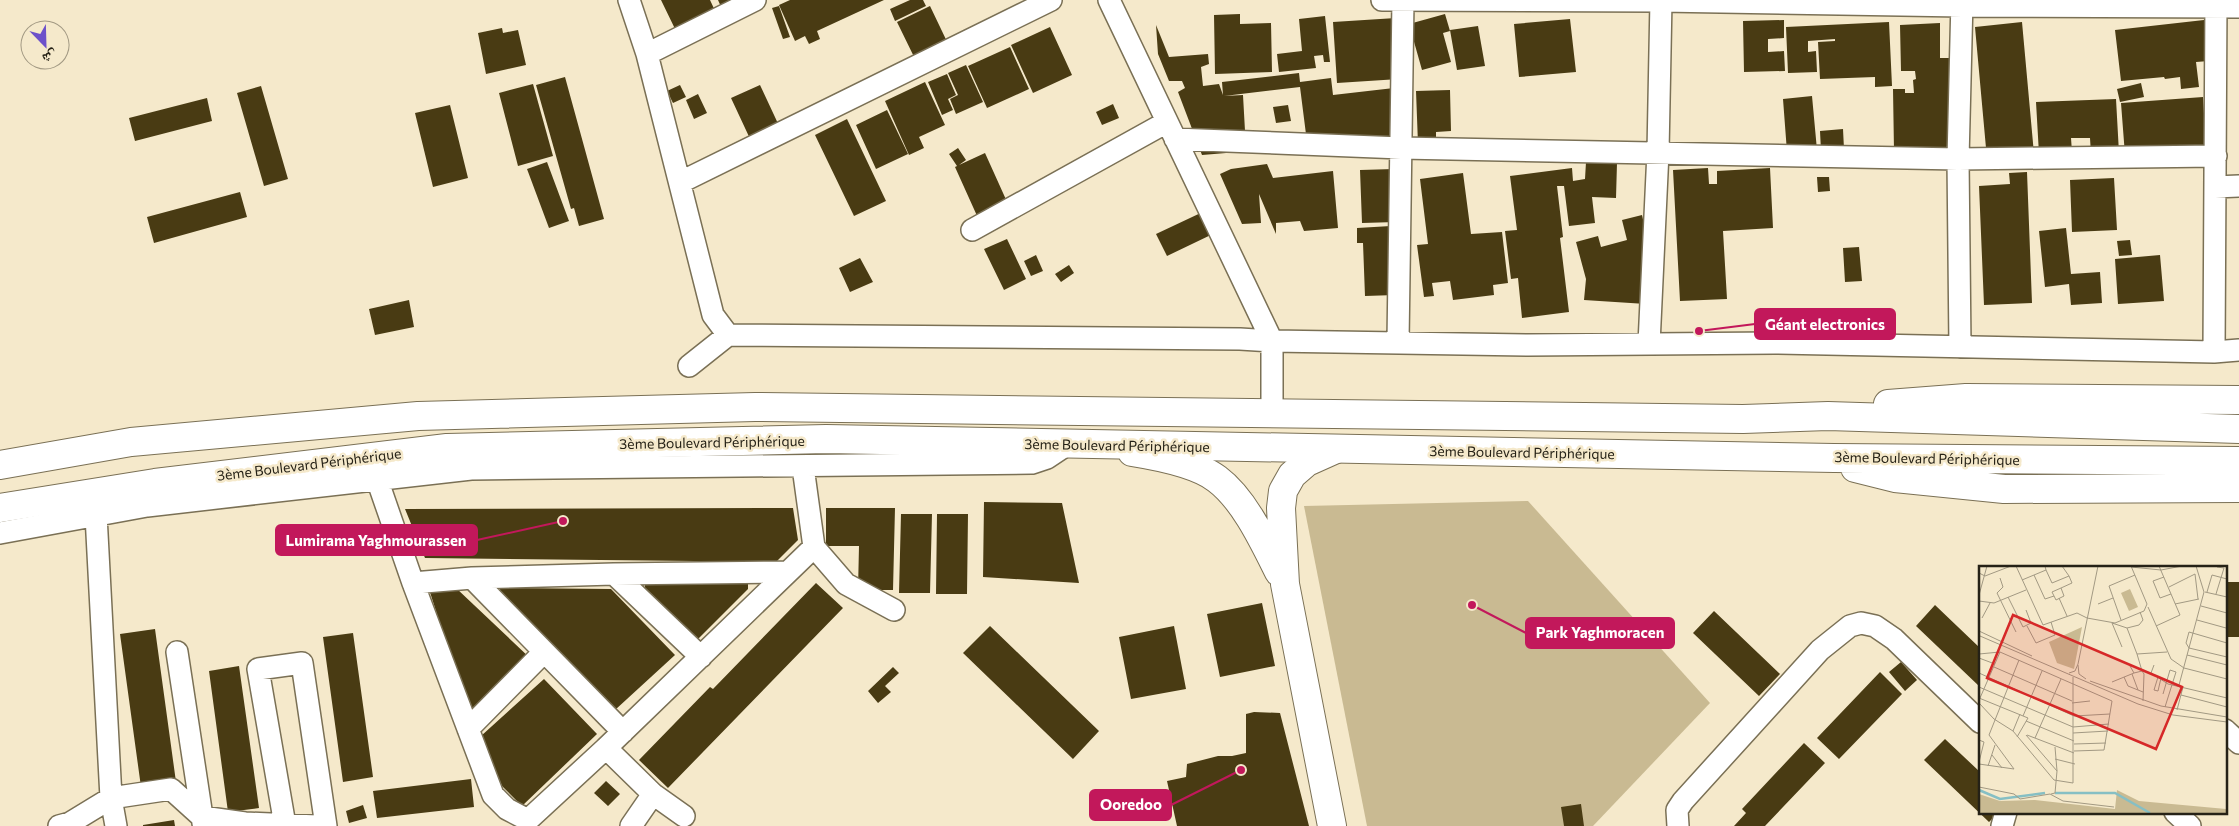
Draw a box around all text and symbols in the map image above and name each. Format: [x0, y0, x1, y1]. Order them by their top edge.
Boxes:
north arrow [20, 20, 70, 70]
text: ش [40, 46, 60, 68]
callout: Géant electronics [1755, 309, 1895, 339]
text: Géant electronics [1765, 315, 1885, 333]
street label: 3ème Boulevard Périphérique [619, 432, 805, 452]
street label: 3ème Boulevard Périphérique [1024, 435, 1210, 455]
street label: 3ème Boulevard Périphérique [1429, 442, 1615, 462]
street label: 3ème Boulevard Périphérique [216, 444, 402, 484]
street label: 3ème Boulevard Périphérique [1834, 448, 2020, 468]
callout: Lumirama Yaghmourassen [276, 525, 477, 555]
text: Lumirama Yaghmourassen [286, 531, 466, 549]
inset map [1979, 566, 2226, 814]
callout: Park Yaghmoracen [1526, 618, 1674, 648]
text: Park Yaghmoracen [1536, 623, 1664, 641]
callout: Ooredoo [1090, 790, 1171, 820]
text: Ooredoo [1100, 795, 1162, 813]

